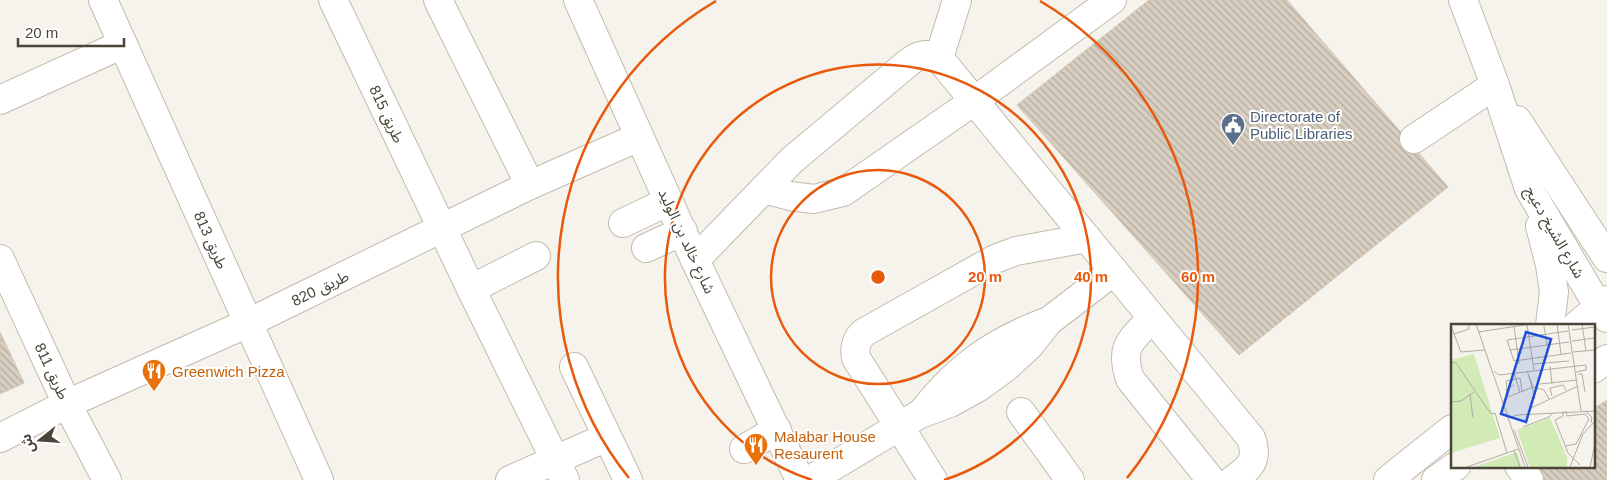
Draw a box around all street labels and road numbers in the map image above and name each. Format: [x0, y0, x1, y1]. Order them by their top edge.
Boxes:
street label: طريق 815 [364, 83, 408, 146]
street label: شارع الشيخ دعيج [1518, 183, 1588, 283]
street label: شارع خالد بن الوليد [652, 186, 719, 298]
street label: طريق 813 [189, 208, 231, 272]
street label: طريق 820 [289, 267, 352, 311]
street label: طريق 811 [30, 340, 72, 403]

